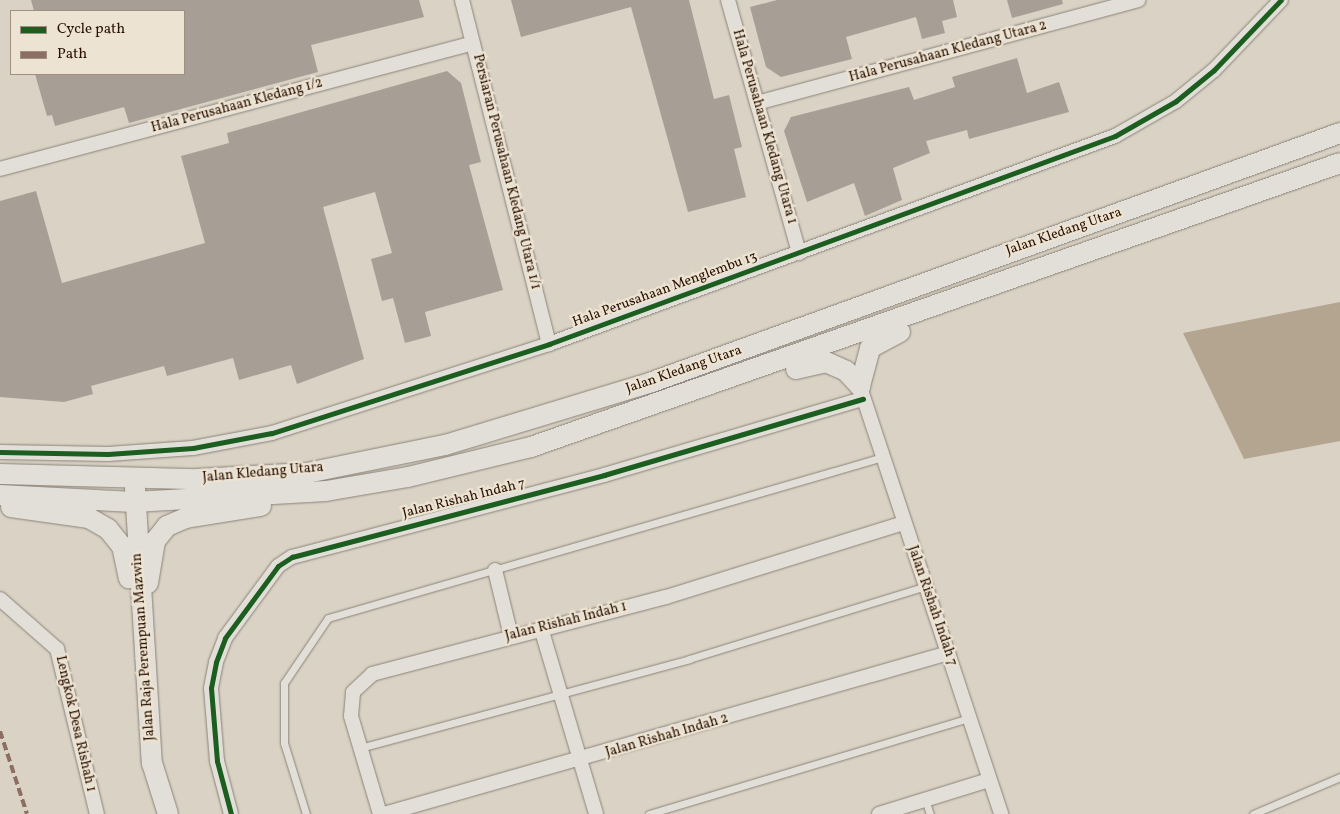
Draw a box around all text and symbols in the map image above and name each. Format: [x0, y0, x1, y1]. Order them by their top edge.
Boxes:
legend [10, 10, 185, 75]
street label: Hala Perusahaan Kledang Utara 2 [847, 17, 1049, 87]
text: Cycle path [57, 19, 125, 40]
street label: Hala Perusahaan Kledang Utara 1 [728, 28, 800, 226]
text: Path [57, 44, 87, 65]
street label: Persiaran Perusahaan Kledang Utara 1/1 [469, 52, 543, 292]
street label: Hala Perusahaan Kledang 1/2 [149, 75, 325, 137]
street label: Jalan Kledang Utara [1004, 204, 1124, 260]
street label: Hala Perusahaan Menglembu 13 [570, 249, 760, 331]
street label: Jalan Kledang Utara [624, 342, 744, 398]
street label: Jalan Kledang Utara [202, 459, 324, 487]
street label: Jalan Rishah Indah 7 [401, 476, 527, 522]
street label: Jalan Rishah Indah 7 [904, 544, 960, 668]
street label: Jalan Raja Perempuan Mazwin [129, 553, 159, 741]
street label: Jalan Rishah Indah 1 [503, 599, 629, 645]
street label: Lengkok Desa Rishah 1 [51, 654, 99, 794]
street label: Jalan Rishah Indah 2 [604, 710, 730, 762]

